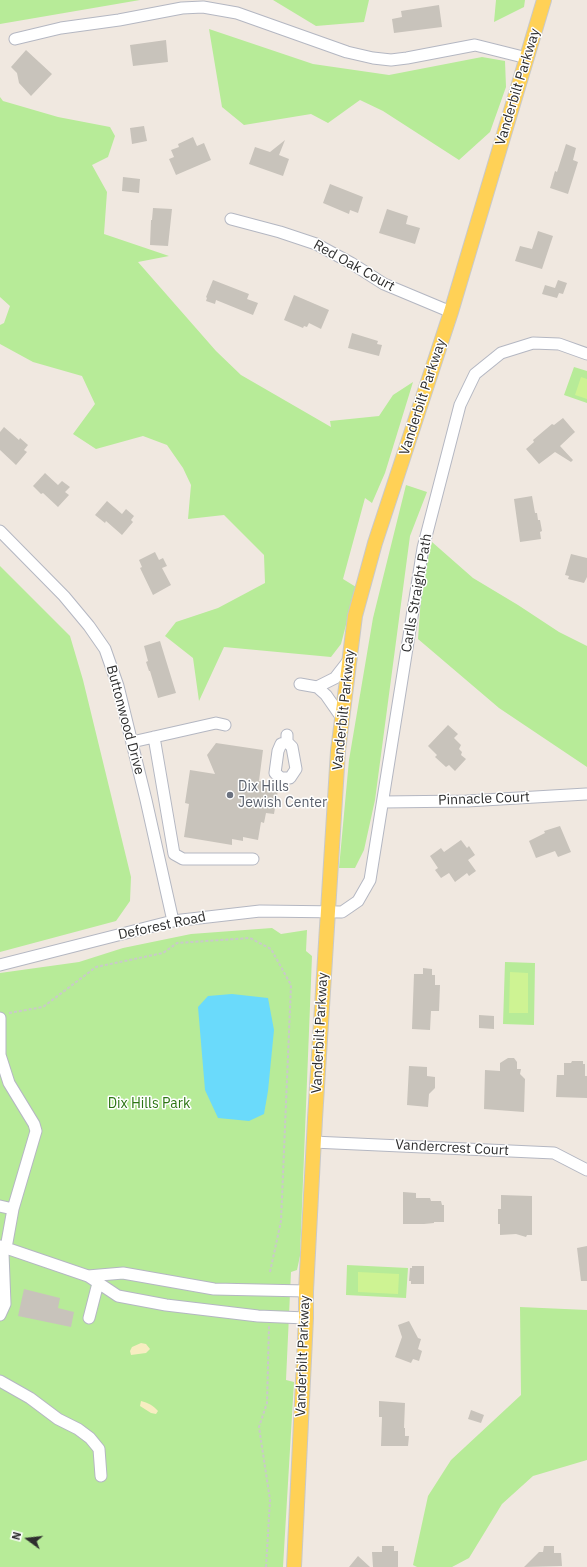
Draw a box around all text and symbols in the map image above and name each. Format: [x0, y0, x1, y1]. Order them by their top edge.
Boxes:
street label: Vanderbilt Parkway [492, 26, 544, 148]
street label: Red Oak Court [310, 237, 398, 295]
street label: Vanderbilt Parkway [396, 337, 450, 457]
street label: Carlls Straight Path [398, 532, 436, 654]
street label: Vanderbilt Parkway [329, 649, 359, 771]
street label: Buttonwood Drive [102, 663, 148, 777]
place label: Dix Hills Jewish Center [238, 779, 327, 812]
street label: Pinnacle Court [438, 789, 530, 809]
marker: Dix Hills Jewish Center [225, 790, 235, 800]
street label: Deforest Road [117, 909, 207, 943]
street label: Vanderbilt Parkway [308, 972, 332, 1094]
park label: Dix Hills Park [108, 1096, 190, 1112]
street label: Vandercrest Court [395, 1137, 509, 1159]
street label: Vanderbilt Parkway [292, 1295, 314, 1417]
north arrow [8, 1519, 48, 1559]
text: N [9, 1530, 24, 1542]

